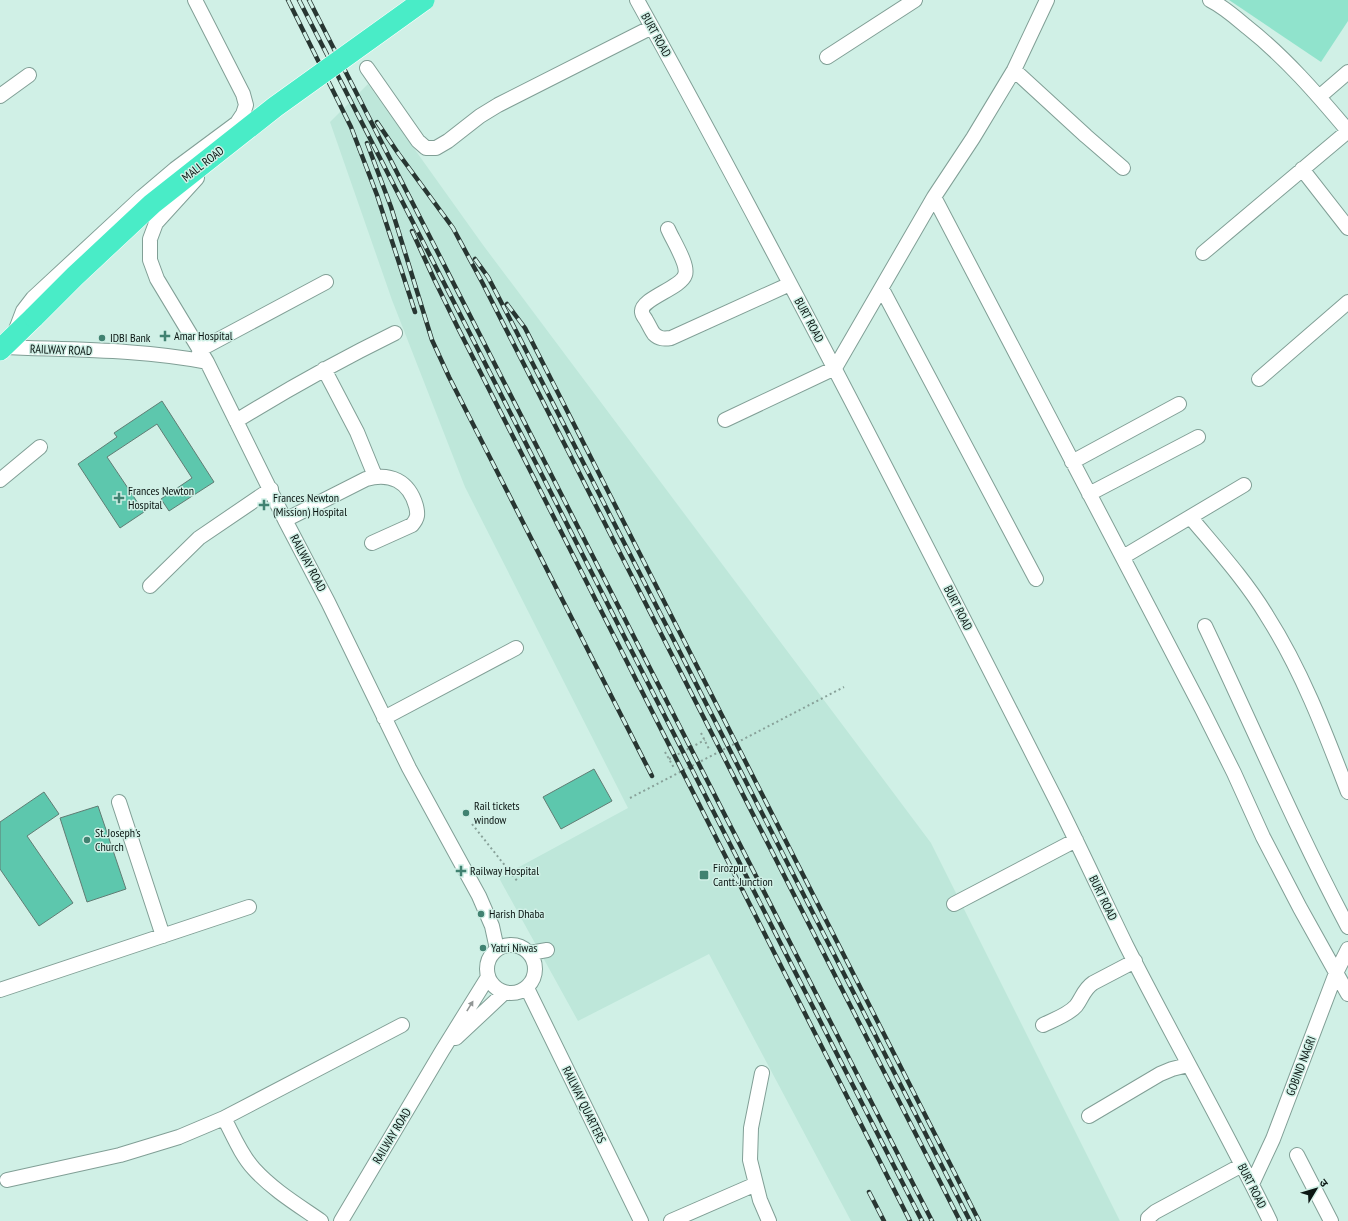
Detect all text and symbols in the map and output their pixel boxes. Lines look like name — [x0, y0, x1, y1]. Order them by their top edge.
street label: BURT ROAD — [638, 10, 675, 60]
street label: MALL ROAD — [179, 143, 227, 185]
street label: BURT ROAD — [791, 295, 827, 345]
place label: Amar Hospital — [174, 328, 233, 343]
place label: IDBI Bank — [110, 330, 151, 345]
marker: Amar Hospital — [159, 330, 171, 342]
marker: IDBI Bank — [97, 333, 107, 343]
street label: RAILWAY ROAD — [30, 341, 92, 358]
place label: Frances Newton Hospital — [128, 483, 194, 512]
place label: Frances Newton (Mission) Hospital — [273, 490, 347, 519]
marker: Frances Newton Hospital — [113, 492, 125, 504]
marker: Frances Newton (Mission) Hospital — [258, 499, 270, 511]
street label: RAILWAY ROAD — [287, 532, 330, 594]
street label: BURT ROAD — [941, 583, 976, 633]
place label: Rail tickets window — [474, 798, 520, 827]
marker: Rail tickets window — [461, 808, 471, 818]
place label: St. Joseph's Church — [95, 825, 141, 854]
marker: St. Joseph's Church — [82, 835, 92, 845]
place label: Firozpur Cantt. Junction — [713, 860, 773, 889]
place label: Railway Hospital — [470, 863, 539, 878]
marker: Railway Hospital — [455, 865, 467, 877]
marker: Firozpur Cantt. Junction — [698, 869, 710, 881]
street label: BURT ROAD — [1086, 873, 1121, 923]
place label: Harish Dhaba — [489, 906, 545, 921]
marker: Harish Dhaba — [476, 909, 486, 919]
place label: Yatri Niwas — [491, 940, 537, 955]
marker: Yatri Niwas — [478, 943, 488, 953]
one-way arrow — [466, 1000, 473, 1012]
street label: GOBIND NAGRI — [1282, 1034, 1319, 1098]
street label: RAILWAY QUARTERS — [559, 1064, 610, 1146]
street label: RAILWAY ROAD — [369, 1105, 414, 1166]
street label: BURT ROAD — [1235, 1161, 1270, 1211]
north arrow — [1296, 1169, 1336, 1209]
text: उ — [1316, 1176, 1332, 1190]

